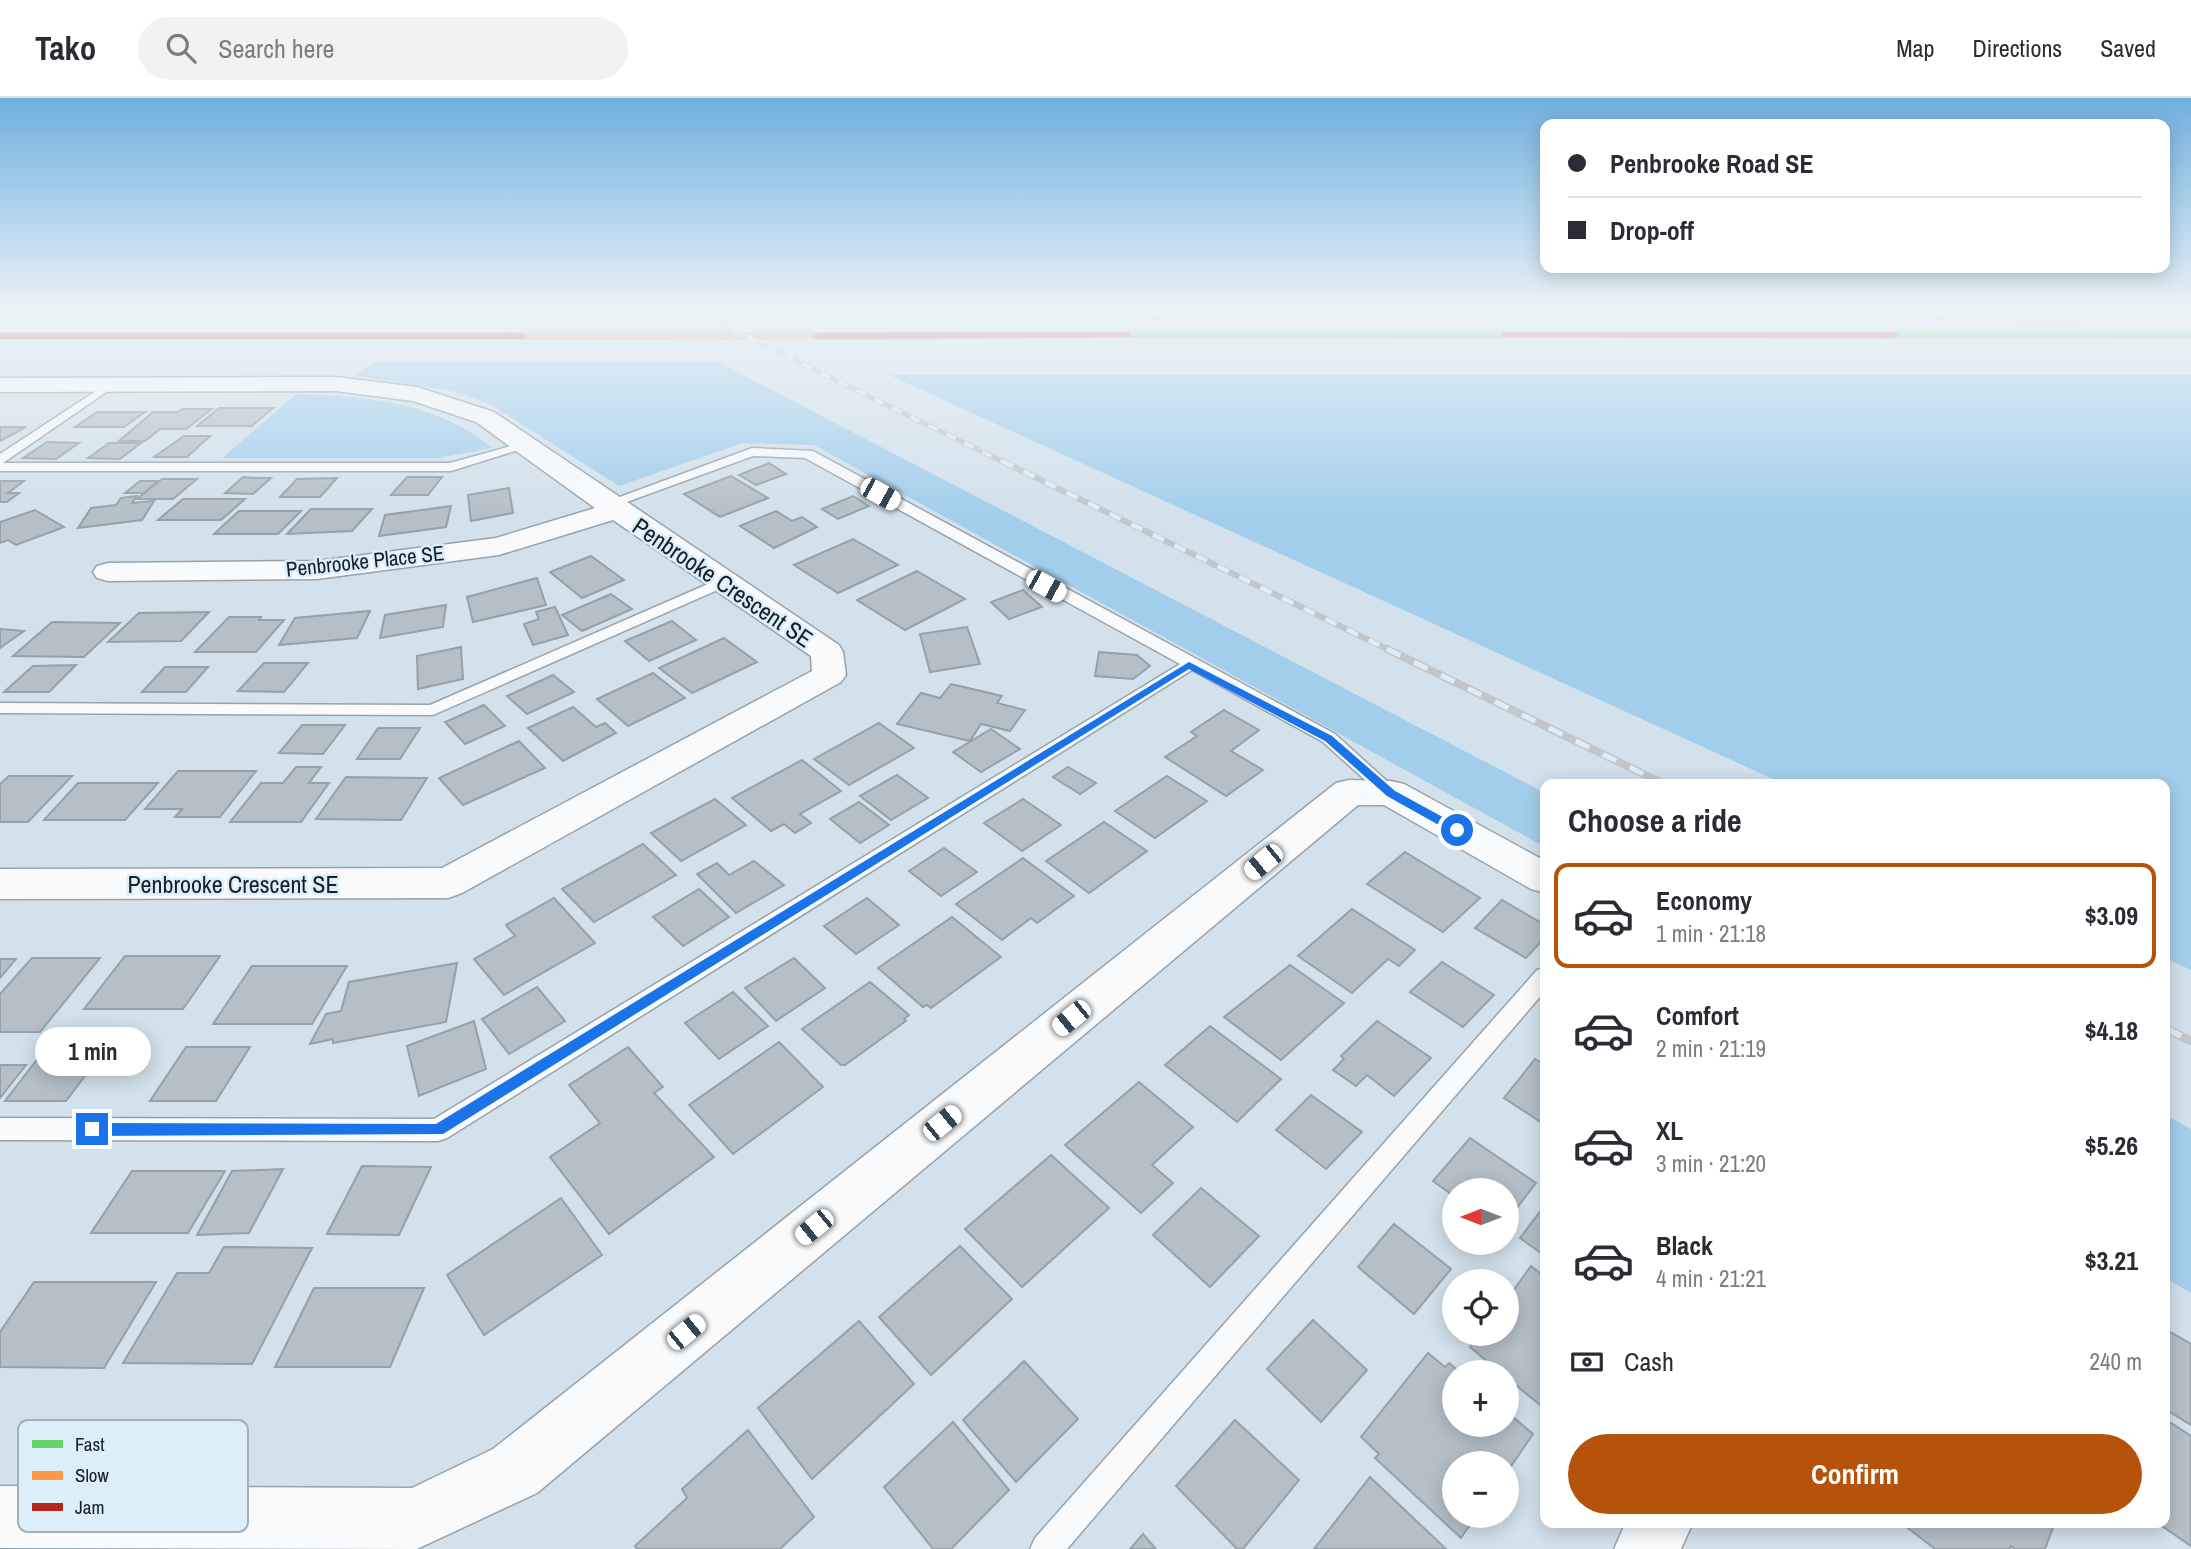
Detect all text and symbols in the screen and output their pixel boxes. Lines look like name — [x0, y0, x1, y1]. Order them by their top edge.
search box — [138, 17, 628, 80]
text: Tako — [35, 26, 96, 70]
icon: search — [162, 29, 200, 67]
text: Search here — [218, 31, 334, 66]
text: Map — [1896, 32, 1934, 64]
text: Directions — [1972, 32, 2062, 64]
text: Saved — [2100, 32, 2156, 64]
text: Penbrooke Road SE — [1610, 146, 1814, 181]
text: Drop-off — [1610, 213, 1694, 248]
car — [857, 475, 904, 513]
street label: Penbrooke Crescent SE — [627, 510, 819, 654]
street label: Penbrooke Place SE — [284, 538, 446, 584]
car — [1023, 567, 1070, 605]
text: Choose a ride — [1568, 799, 1742, 842]
route start — [1441, 814, 1473, 846]
car — [1241, 841, 1286, 883]
street label: Penbrooke Crescent SE — [127, 868, 339, 900]
text: Economy — [1656, 883, 1752, 918]
icon: car — [1572, 884, 1635, 947]
text: $3.09 — [2085, 898, 2138, 933]
text: 1 min · 21:18 — [1656, 918, 1766, 949]
car — [1049, 997, 1094, 1039]
text: Comfort — [1656, 998, 1739, 1033]
icon: car — [1572, 999, 1635, 1062]
text: $4.18 — [2085, 1013, 2138, 1048]
callout: 1 min — [34, 1028, 150, 1076]
text: 2 min · 21:19 — [1656, 1033, 1766, 1064]
text: 1 min — [68, 1036, 118, 1067]
car — [920, 1102, 965, 1144]
route end — [76, 1113, 108, 1145]
text: XL — [1656, 1113, 1683, 1148]
icon: car — [1572, 1114, 1635, 1177]
text: $5.26 — [2085, 1128, 2138, 1163]
text: 3 min · 21:20 — [1656, 1148, 1766, 1179]
north arrow — [1442, 1178, 1519, 1255]
map controls — [1442, 1178, 1519, 1528]
car — [792, 1206, 837, 1248]
text: Black — [1656, 1228, 1713, 1263]
icon: car — [1572, 1229, 1635, 1292]
text: $3.21 — [2085, 1243, 2138, 1278]
text: 4 min · 21:21 — [1656, 1263, 1766, 1294]
button: locate — [1442, 1269, 1519, 1346]
car — [664, 1311, 709, 1353]
icon: cash — [1568, 1343, 1606, 1381]
text: Cash — [1624, 1344, 1674, 1379]
text: 240 m — [2090, 1346, 2142, 1377]
button: + — [1442, 1360, 1519, 1437]
legend — [18, 1420, 248, 1532]
text: Fast — [75, 1431, 105, 1457]
button: Confirm — [1568, 1434, 2142, 1514]
button: − — [1442, 1451, 1519, 1528]
text: Slow — [75, 1462, 110, 1488]
text: Jam — [75, 1494, 104, 1520]

